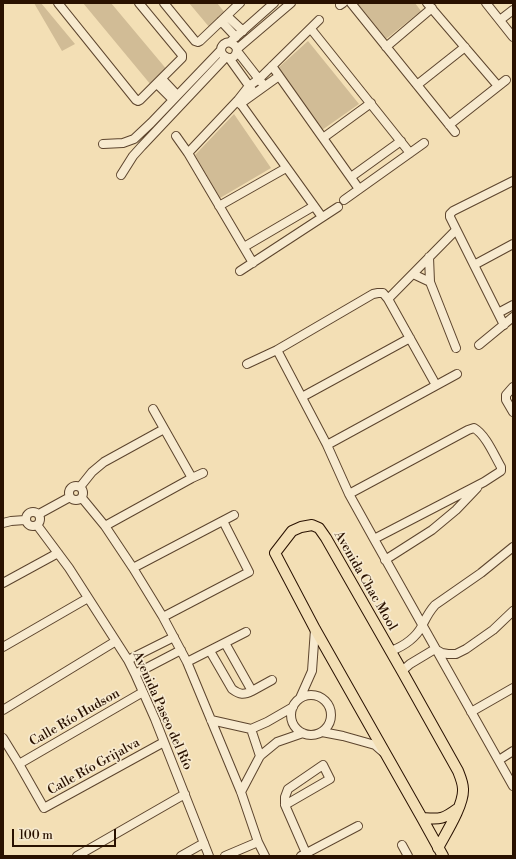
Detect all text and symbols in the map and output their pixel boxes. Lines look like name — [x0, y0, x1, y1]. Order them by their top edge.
street label: Avenida Chac Mool — [330, 528, 400, 634]
street label: Avenida Paseo del Río — [129, 649, 195, 773]
street label: Calle Río Hudson — [27, 686, 123, 750]
street label: Calle Río Grijalva — [45, 735, 143, 799]
scale bar — [14, 821, 118, 847]
text: 100 m — [19, 828, 53, 843]

